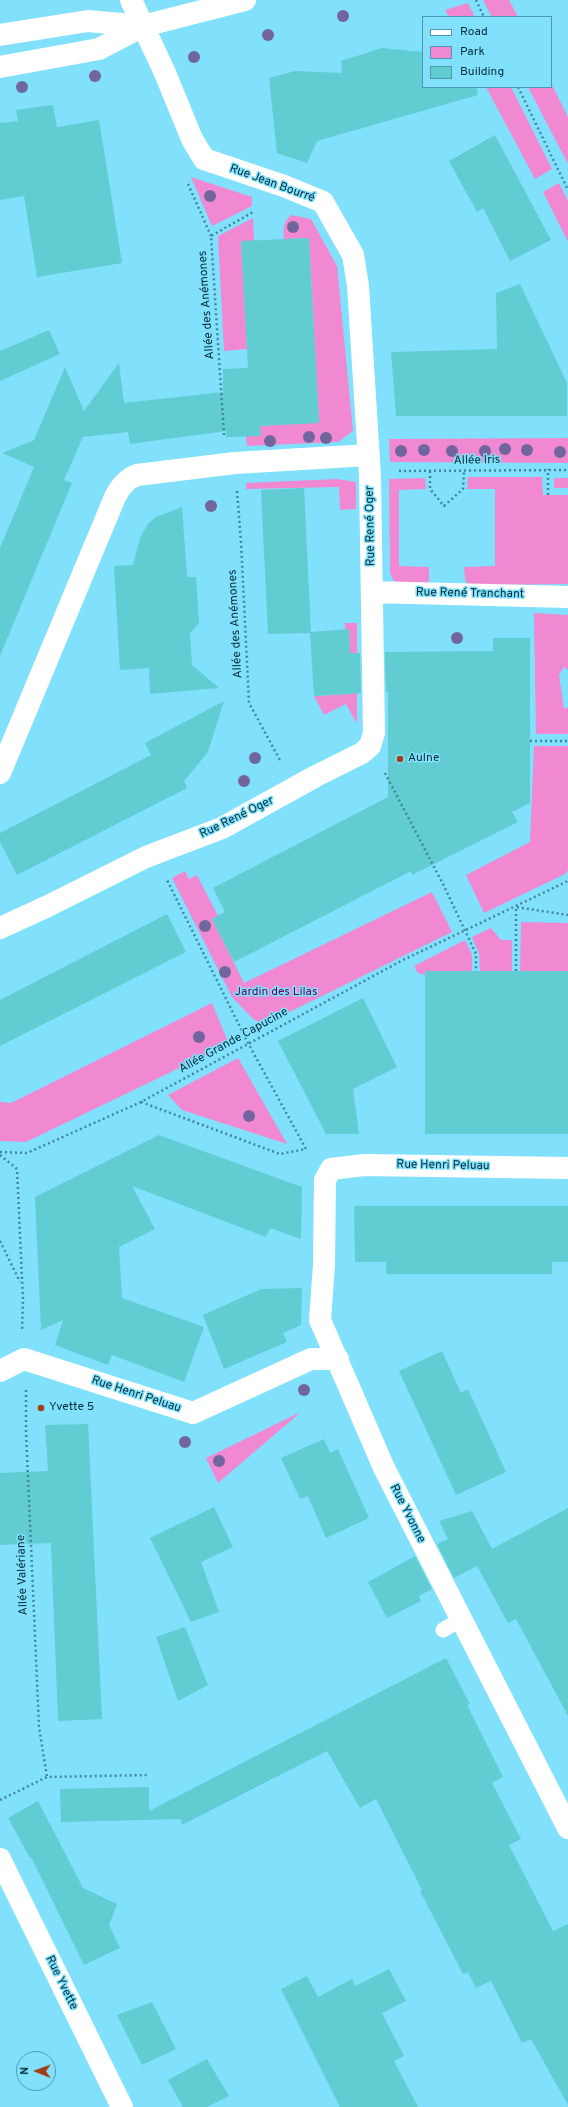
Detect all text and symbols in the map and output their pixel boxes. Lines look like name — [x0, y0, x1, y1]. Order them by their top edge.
legend — [422, 16, 552, 88]
text: Road — [460, 24, 488, 40]
text: Park — [460, 44, 485, 60]
text: Building — [460, 64, 504, 80]
street label: Rue Jean Bourré — [227, 162, 317, 206]
street label: Allée des Anémones — [196, 250, 218, 360]
street label: Allée Iris — [453, 453, 501, 469]
street label: Rue René Oger — [363, 485, 379, 567]
street label: Allée des Anémones — [226, 569, 246, 679]
street label: Rue René Tranchant — [416, 586, 524, 602]
place label: Aulne — [408, 752, 439, 766]
marker: Aulne — [395, 754, 405, 764]
street label: Rue René Oger — [198, 794, 276, 842]
park label: Jardin des Lilas — [234, 986, 318, 1000]
street label: Allée Grande Capucine — [177, 1005, 291, 1077]
street label: Rue Henri Peluau — [396, 1158, 490, 1174]
street label: Rue Henri Peluau — [89, 1374, 183, 1416]
place label: Yvette 5 — [49, 1401, 94, 1415]
marker: Yvette 5 — [36, 1403, 46, 1413]
street label: Rue Yvonne — [386, 1482, 428, 1546]
street label: Allée Valériane — [14, 1534, 32, 1616]
street label: Rue Yvette — [42, 1953, 80, 2013]
north arrow — [16, 2051, 56, 2091]
text: N — [18, 2067, 32, 2075]

